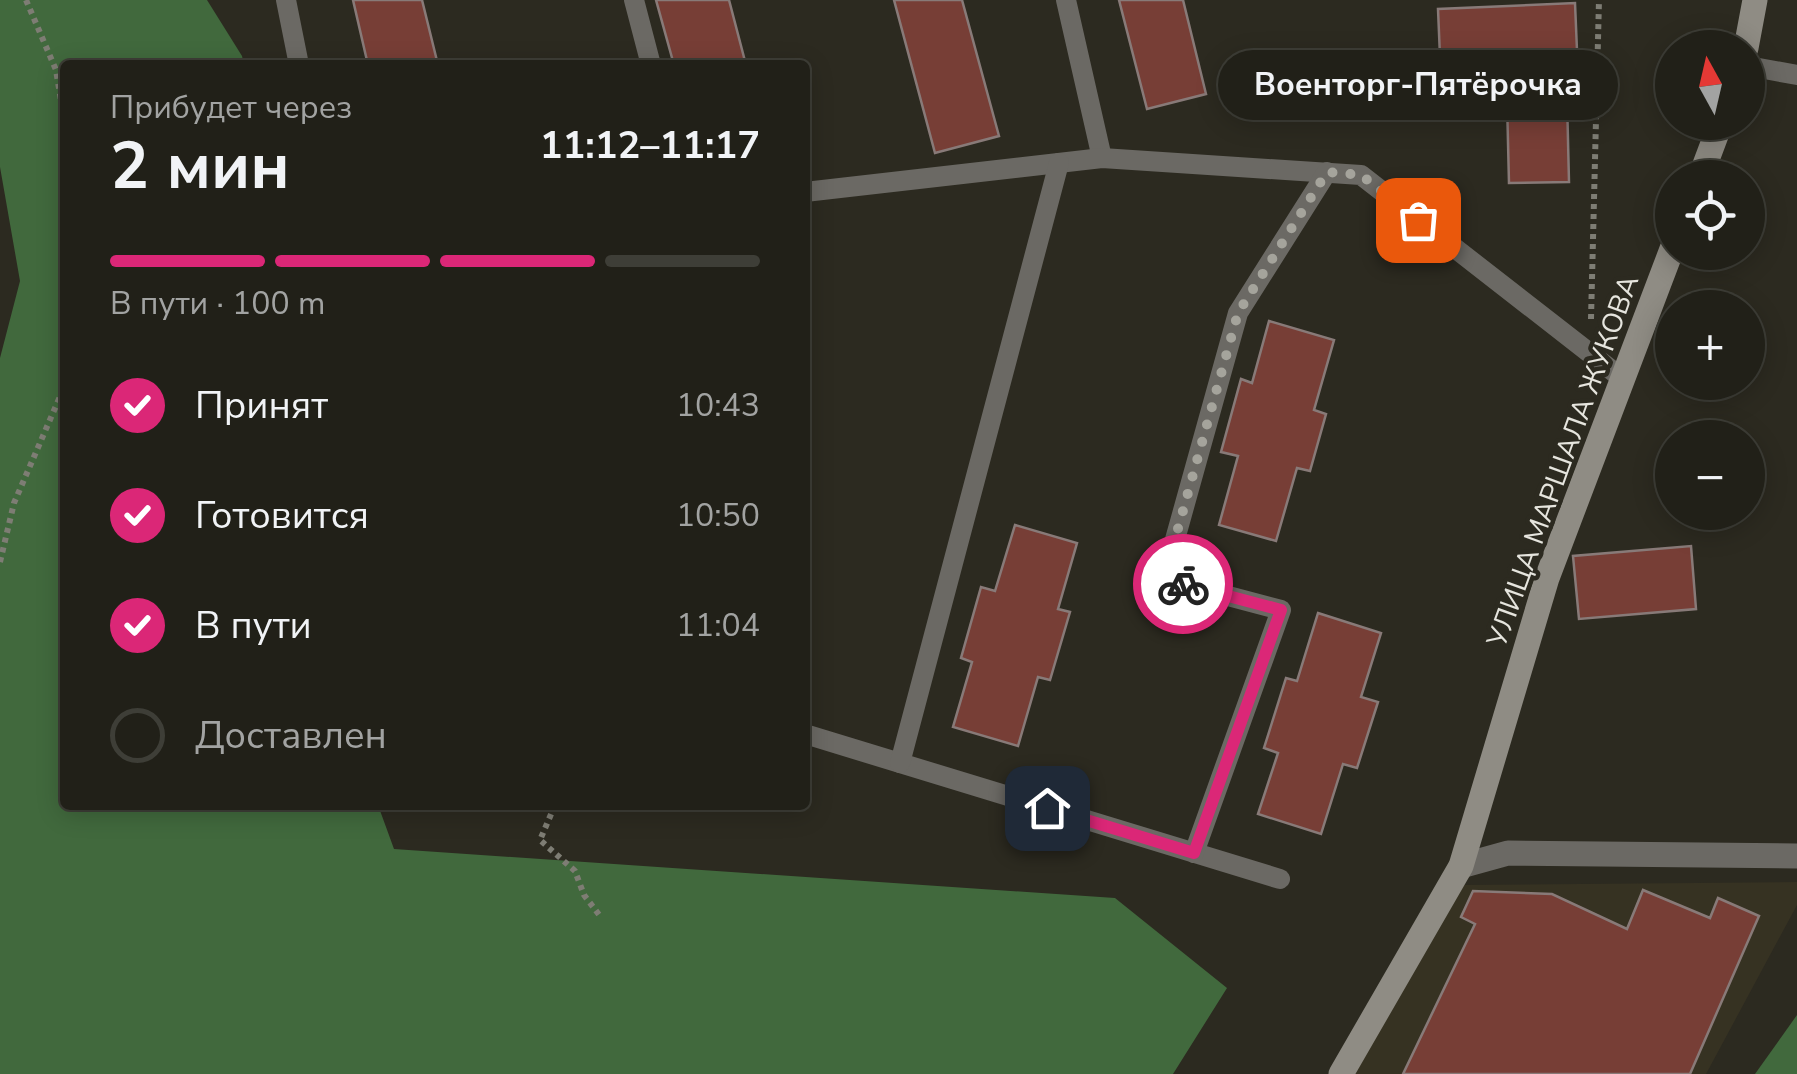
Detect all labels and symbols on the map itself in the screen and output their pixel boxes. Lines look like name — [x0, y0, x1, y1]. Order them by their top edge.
north arrow — [1655, 30, 1765, 140]
callout: Военторг-Пятёрочка — [1218, 50, 1618, 120]
pin — [1376, 178, 1461, 263]
street label: УЛИЦА МАРШАЛА ЖУКОВА — [1478, 270, 1648, 653]
courier — [1133, 534, 1233, 634]
pin — [1005, 766, 1090, 851]

